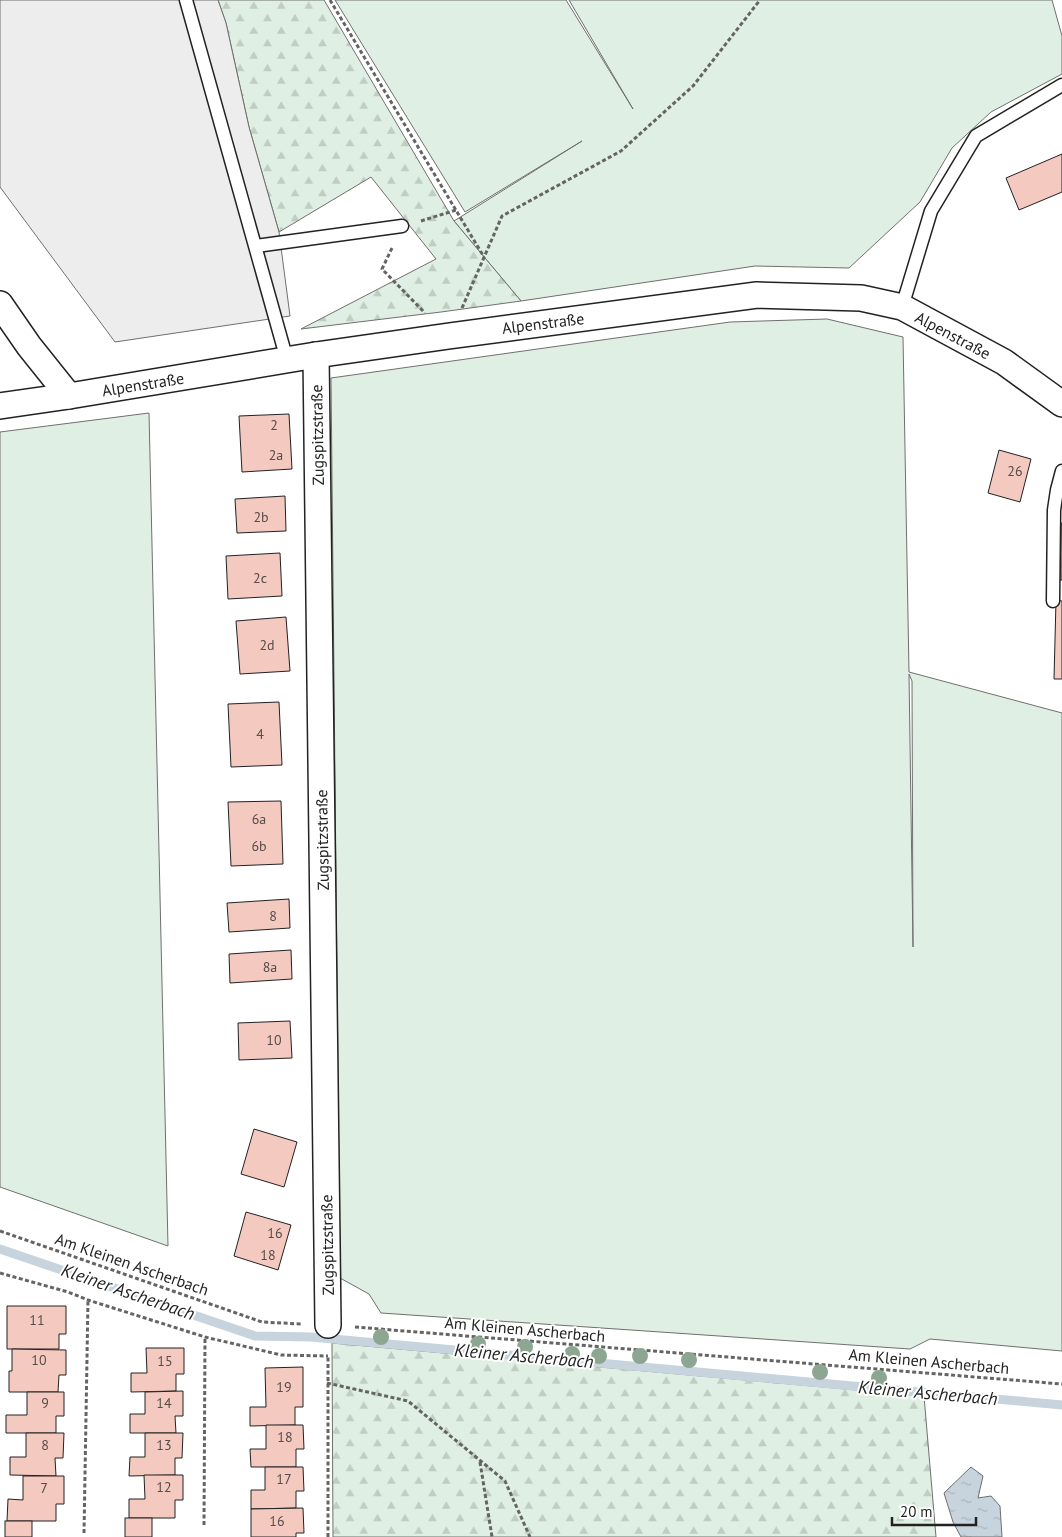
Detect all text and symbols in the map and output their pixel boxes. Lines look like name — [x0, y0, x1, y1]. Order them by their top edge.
street label: Alpenstraße — [912, 307, 994, 363]
street label: Alpenstraße — [501, 308, 585, 338]
street label: Alpenstraße — [101, 368, 185, 400]
street label: Zugspitzstraße — [306, 384, 328, 486]
house number: 2 — [270, 416, 278, 434]
house number: 2a — [269, 446, 283, 464]
house number: 26 — [1007, 462, 1023, 480]
house number: 2b — [253, 508, 269, 526]
house number: 2c — [253, 569, 267, 587]
house number: 2d — [259, 636, 275, 654]
house number: 4 — [256, 725, 264, 743]
street label: Zugspitzstraße — [311, 789, 333, 891]
house number: 6a — [252, 810, 266, 828]
house number: 6b — [251, 837, 267, 855]
house number: 8 — [269, 907, 277, 925]
house number: 8a — [263, 958, 277, 976]
house number: 10 — [266, 1031, 282, 1049]
street label: Zugspitzstraße — [316, 1194, 338, 1296]
house number: 16 — [267, 1224, 283, 1242]
street label: Am Kleinen Ascherbach — [53, 1228, 211, 1300]
house number: 18 — [260, 1246, 276, 1264]
water label: Kleiner Ascherbach — [58, 1258, 198, 1325]
house number: 11 — [29, 1311, 45, 1329]
street label: Am Kleinen Ascherbach — [444, 1312, 606, 1346]
water label: Kleiner Ascherbach — [453, 1338, 595, 1373]
street label: Am Kleinen Ascherbach — [848, 1344, 1010, 1378]
house number: 10 — [31, 1351, 47, 1369]
house number: 15 — [157, 1352, 173, 1370]
water label: Kleiner Ascherbach — [857, 1375, 999, 1410]
house number: 19 — [276, 1378, 292, 1396]
house number: 9 — [41, 1394, 49, 1412]
house number: 14 — [156, 1394, 172, 1412]
house number: 18 — [277, 1428, 293, 1446]
house number: 8 — [41, 1436, 49, 1454]
house number: 13 — [156, 1436, 172, 1454]
house number: 17 — [276, 1470, 292, 1488]
house number: 12 — [156, 1478, 172, 1496]
house number: 7 — [40, 1479, 48, 1497]
scale bar — [892, 1494, 976, 1526]
text: 20 m — [900, 1502, 933, 1521]
house number: 16 — [269, 1512, 285, 1530]

